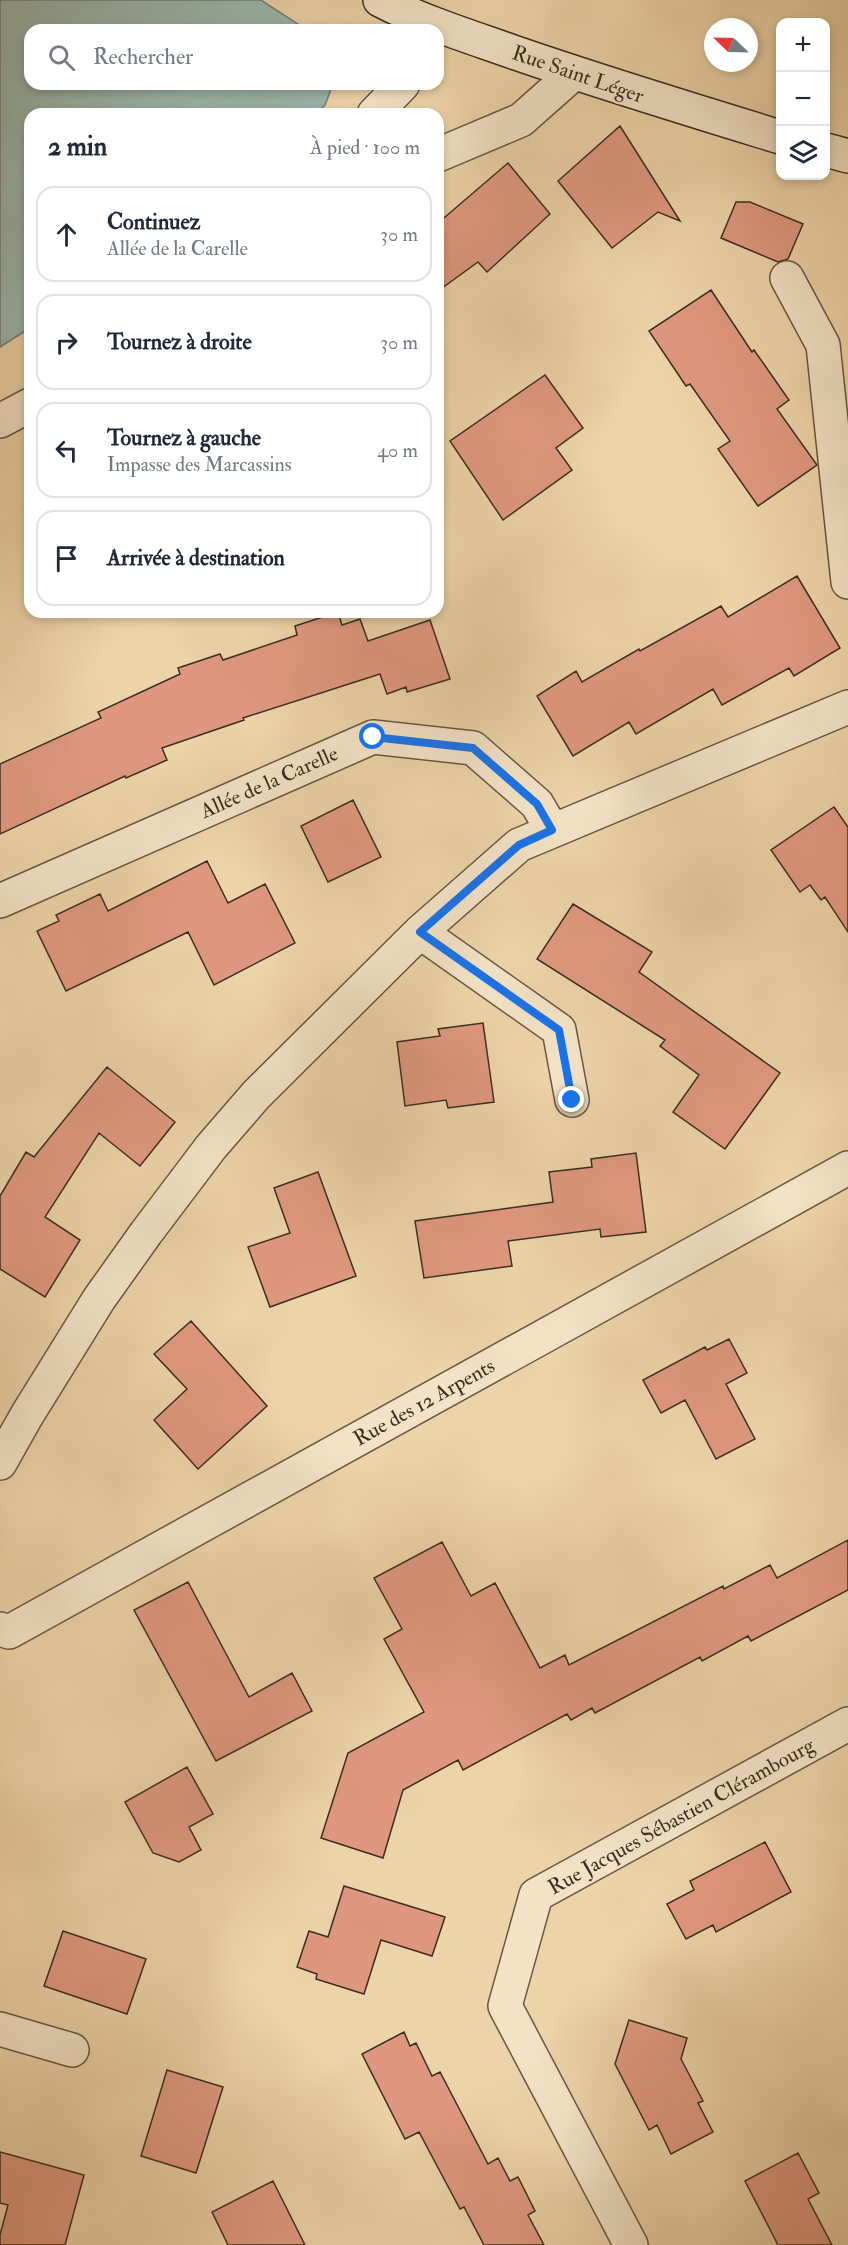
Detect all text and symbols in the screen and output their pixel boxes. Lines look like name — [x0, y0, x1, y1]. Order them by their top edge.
north arrow — [704, 18, 758, 72]
map controls — [776, 18, 830, 180]
button: + — [776, 18, 830, 72]
search box — [24, 24, 444, 90]
street label: Rue Saint Léger — [508, 39, 647, 110]
icon: search — [45, 41, 78, 74]
text: Rechercher — [93, 43, 193, 71]
button: − — [776, 72, 830, 126]
button: layers — [776, 126, 830, 180]
text: 2 min — [48, 131, 107, 163]
text: À pied · 100 m — [310, 135, 420, 160]
text: Continuez — [107, 208, 200, 236]
icon: ahead — [50, 218, 83, 251]
text: 30 m — [380, 222, 418, 247]
text: Allée de la Carelle — [107, 236, 248, 261]
icon: right — [50, 326, 83, 359]
text: Tournez à droite — [107, 328, 252, 356]
text: 30 m — [380, 330, 418, 355]
text: Tournez à gauche — [107, 424, 261, 452]
icon: left — [50, 434, 83, 467]
text: 40 m — [377, 438, 418, 463]
text: Impasse des Marcassins — [107, 452, 292, 477]
icon: arrive — [50, 542, 83, 575]
text: Arrivée à destination — [107, 544, 285, 572]
route start — [359, 723, 385, 749]
street label: Allée de la Carelle — [195, 740, 342, 825]
route end — [558, 1086, 584, 1112]
street label: Rue des 12 Arpents — [349, 1352, 500, 1452]
street label: Rue Jacques Sébastien Clérambourg — [543, 1731, 820, 1901]

